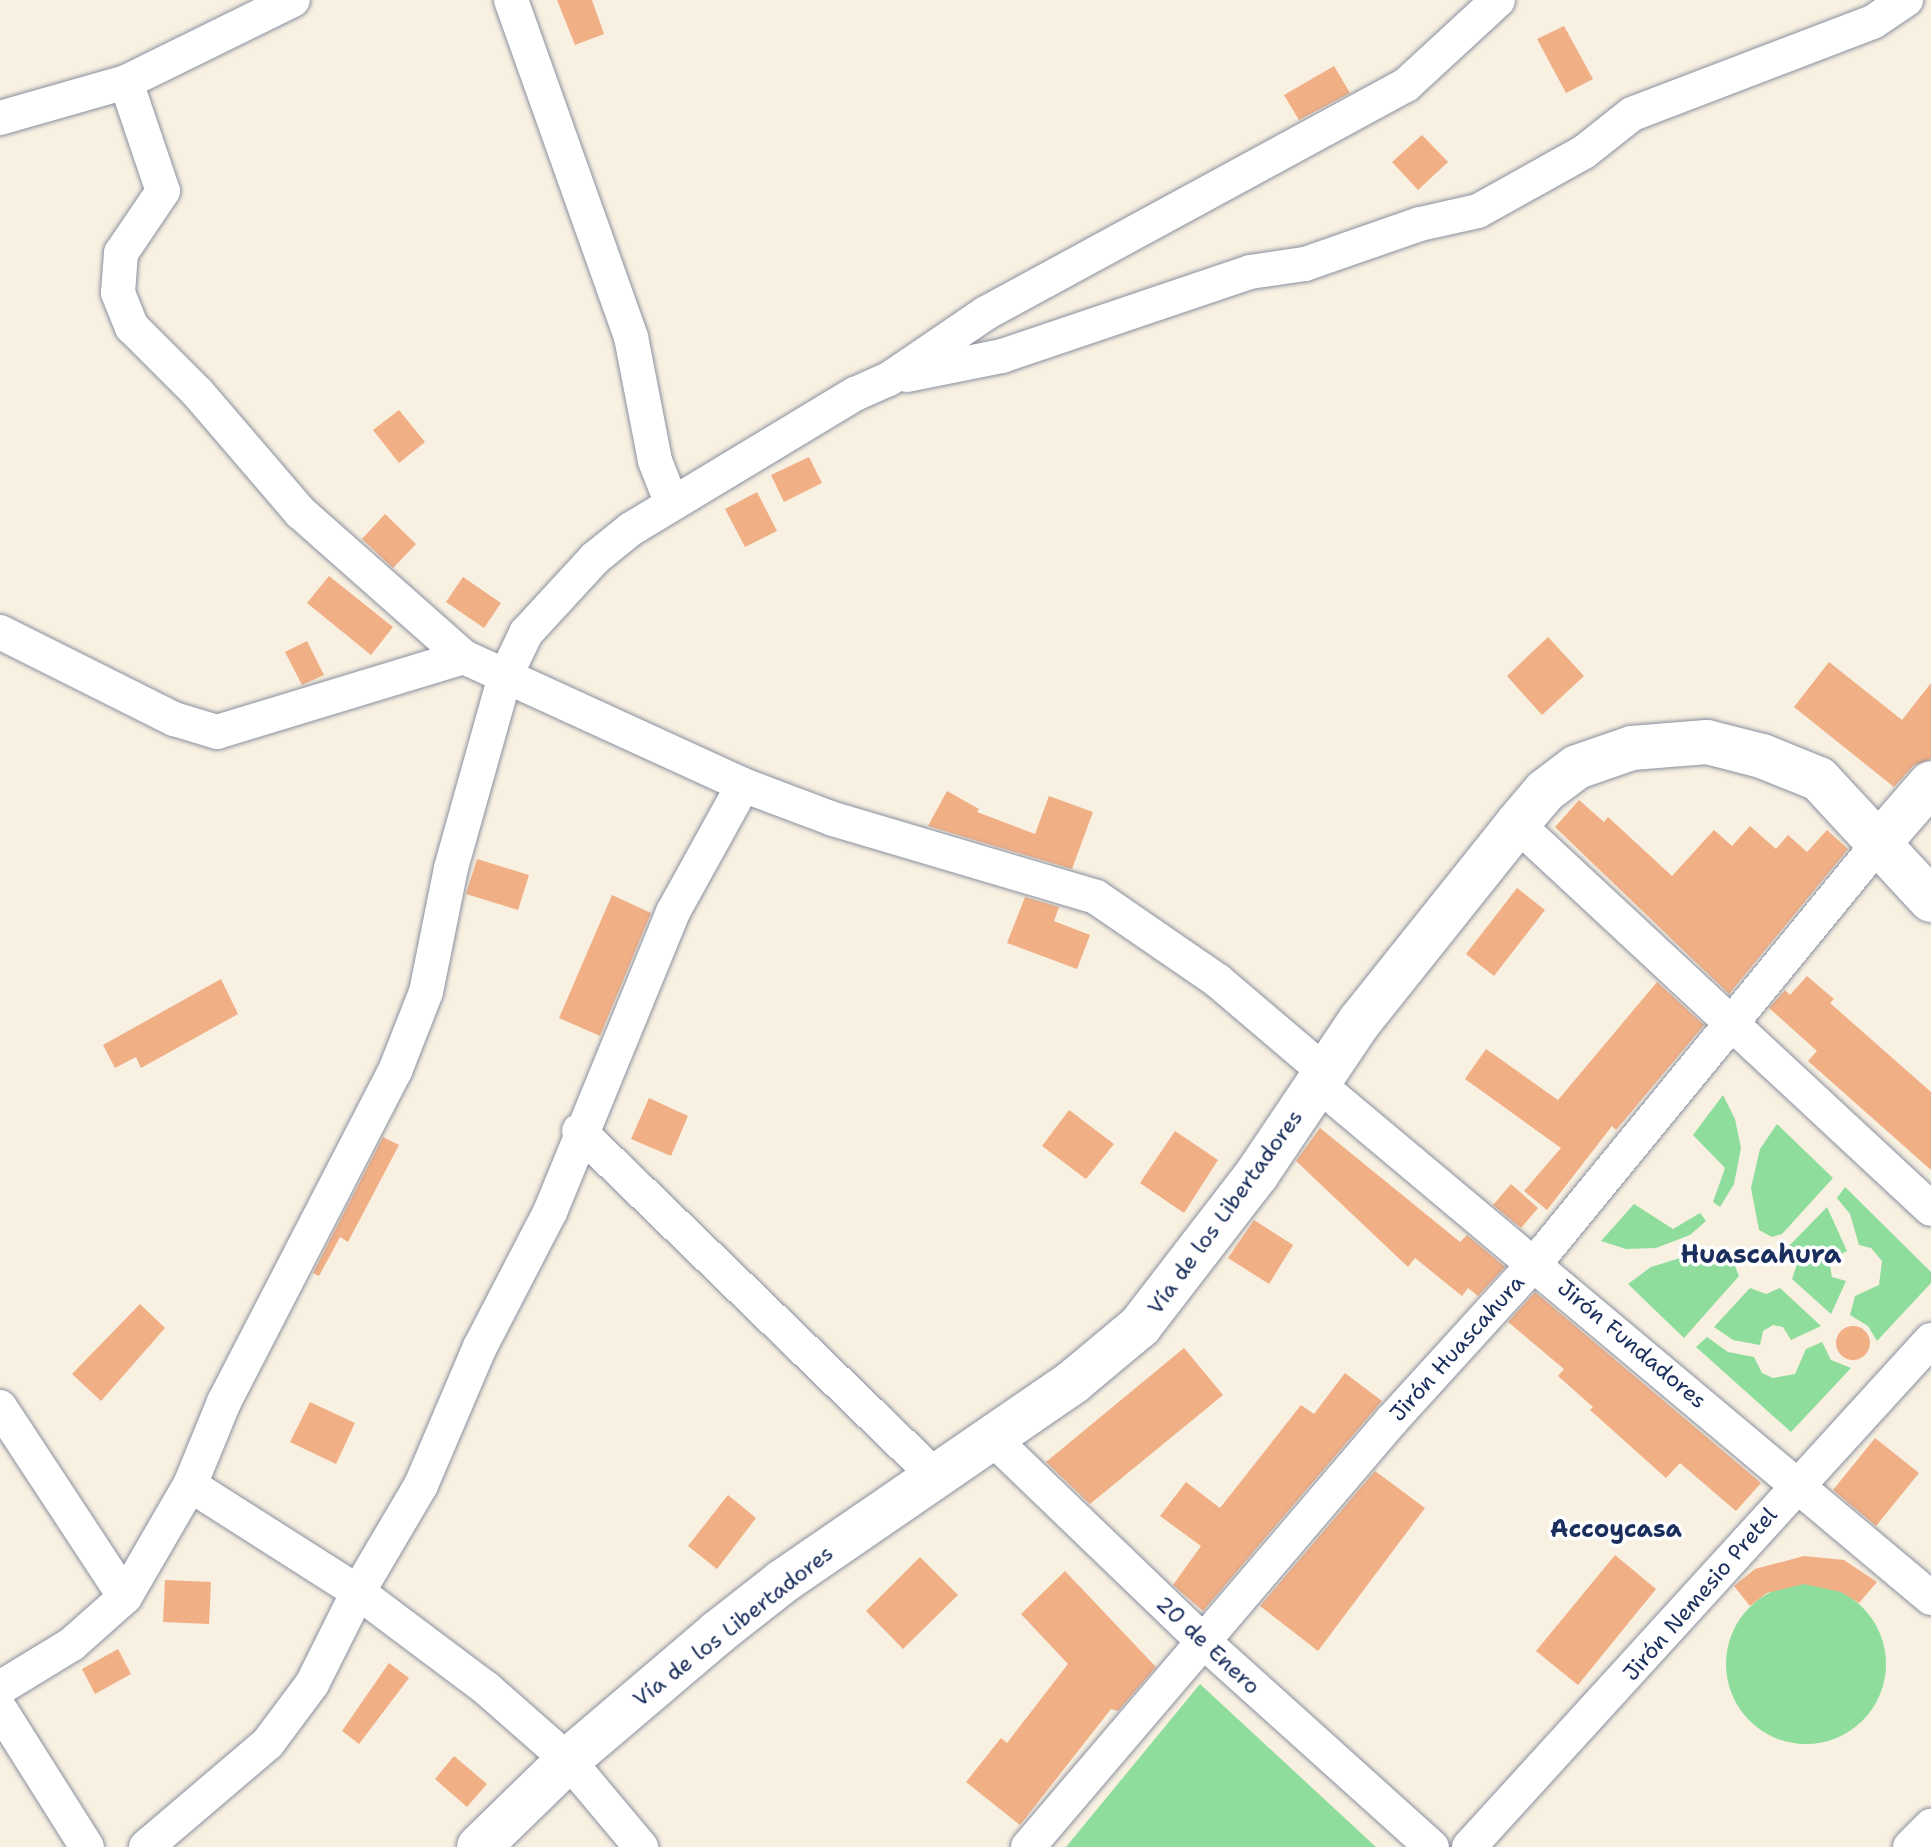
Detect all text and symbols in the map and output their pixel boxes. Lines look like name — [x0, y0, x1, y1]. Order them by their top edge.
street label: Vía de los Libertadores — [1142, 1104, 1308, 1320]
district label: Huascahura — [1680, 1238, 1842, 1270]
street label: Jirón Huascahura — [1384, 1269, 1530, 1427]
street label: Jirón Fundadores — [1552, 1274, 1712, 1414]
street label: Jirón Nemesio Pretel — [1618, 1502, 1782, 1686]
district label: Accoycasa — [1550, 1516, 1682, 1544]
street label: Vía de los Libertadores — [628, 1540, 838, 1712]
street label: 20 de Enero — [1151, 1590, 1265, 1700]

